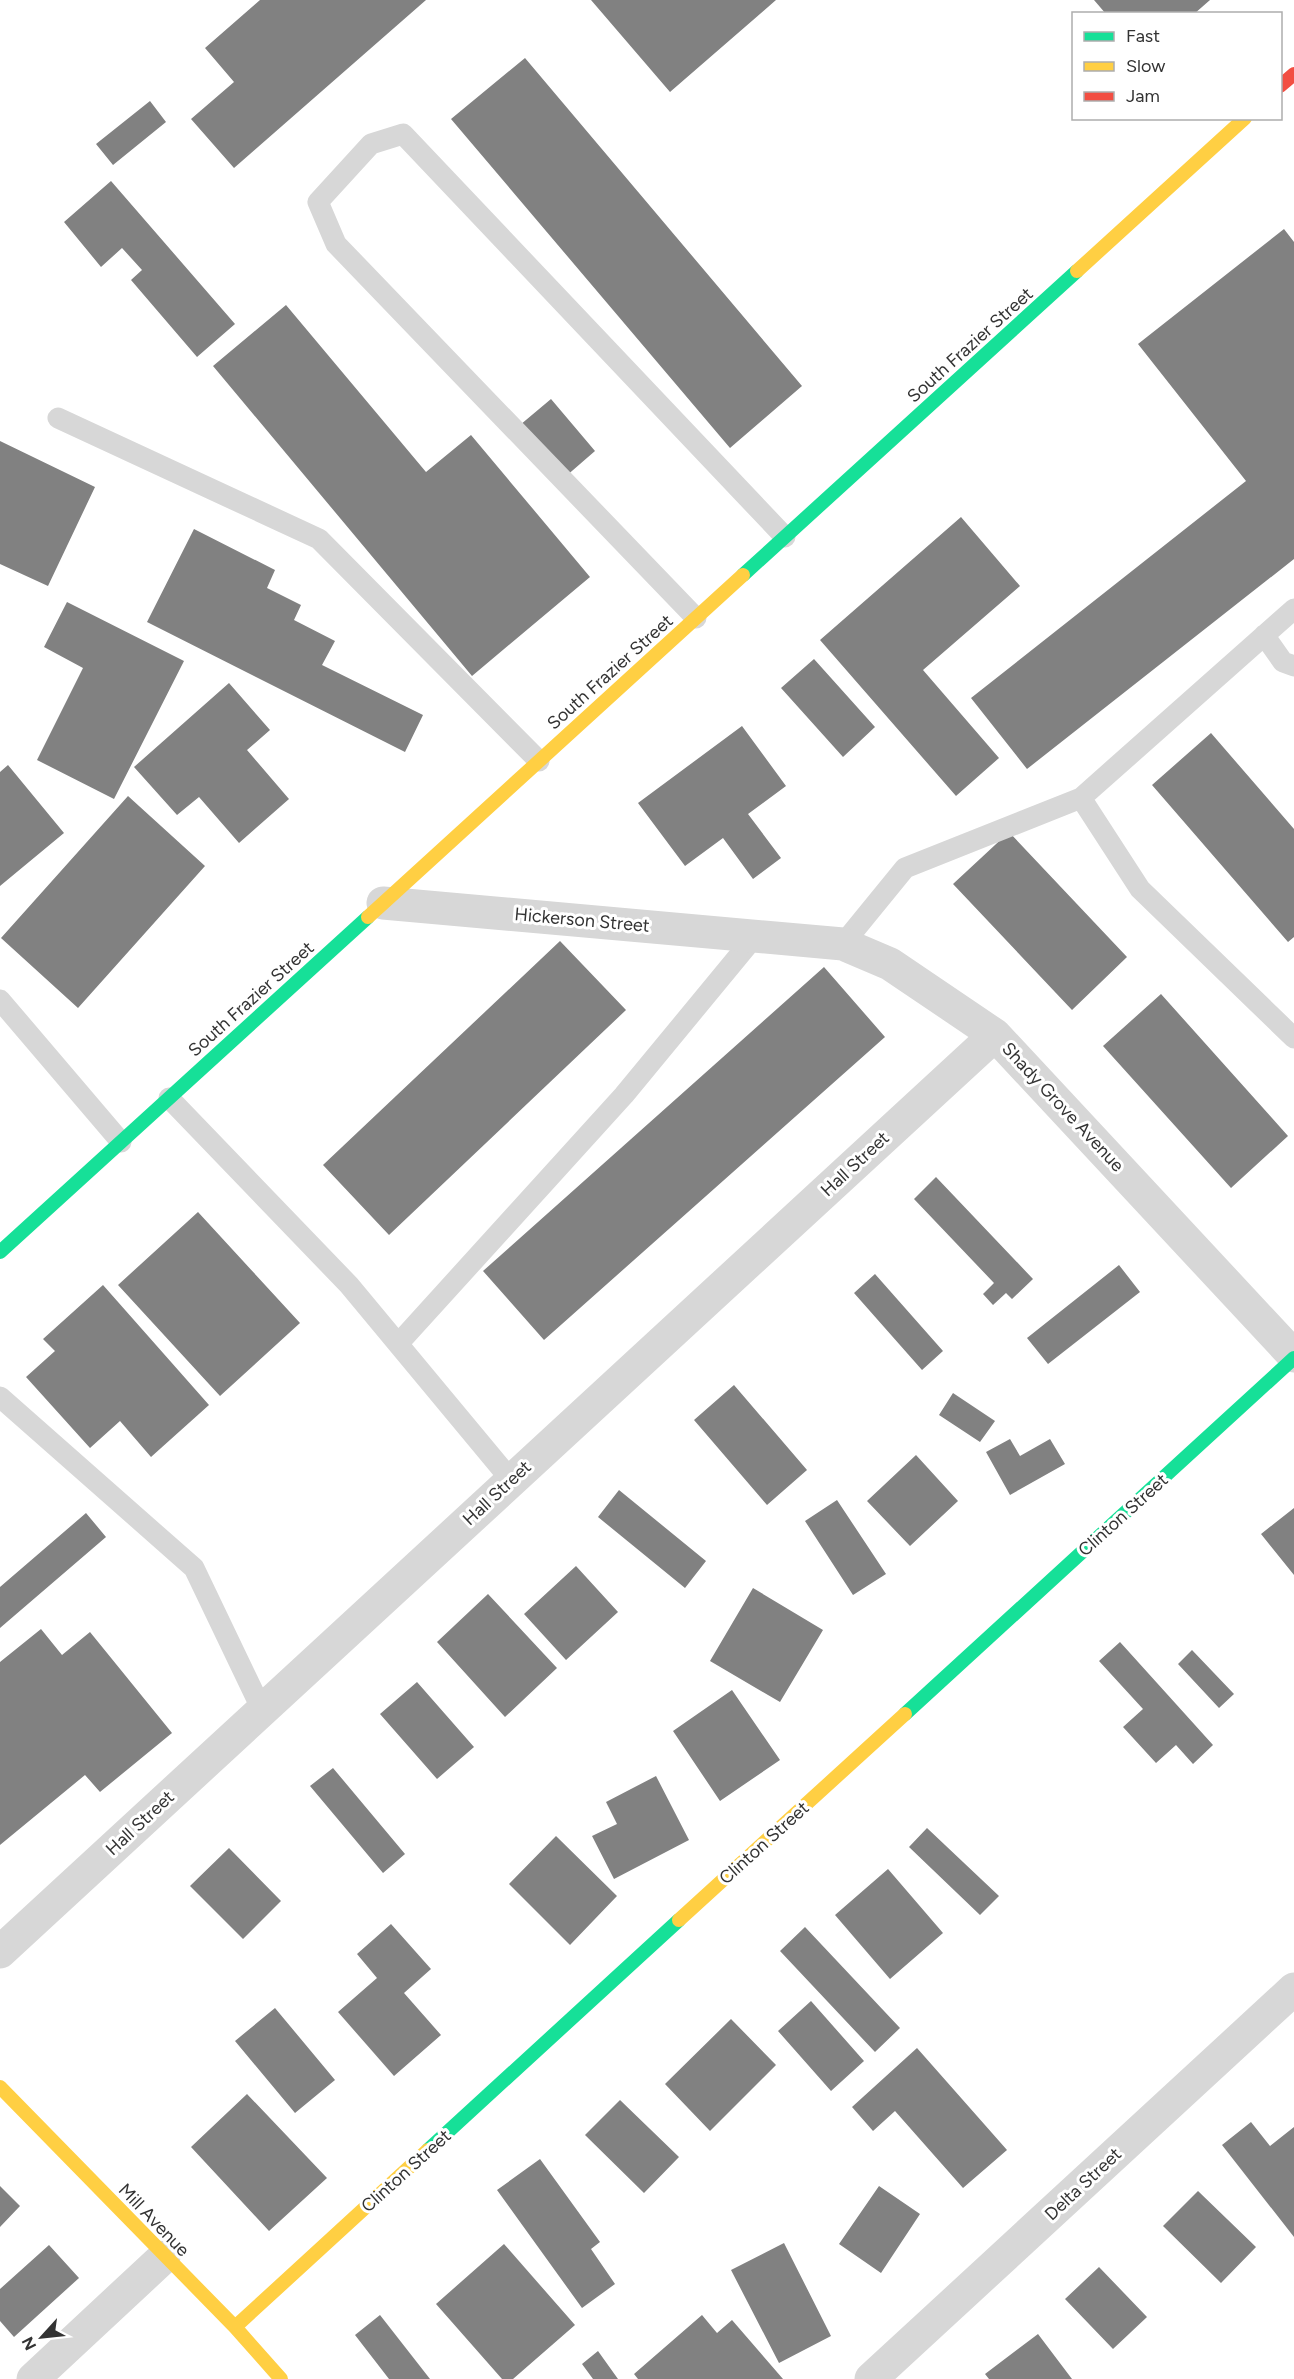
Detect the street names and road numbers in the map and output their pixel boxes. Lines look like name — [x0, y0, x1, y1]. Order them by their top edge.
street label: South Frazier Street — [903, 283, 1037, 407]
street label: South Frazier Street — [543, 610, 677, 734]
street label: Hickerson Street — [513, 903, 651, 937]
street label: South Frazier Street — [184, 937, 318, 1061]
street label: Shady Grove Avenue — [997, 1038, 1129, 1176]
street label: Hall Street — [816, 1127, 894, 1201]
street label: Hall Street — [458, 1456, 536, 1530]
street label: Clinton Street — [1074, 1469, 1173, 1561]
street label: Hall Street — [101, 1786, 179, 1860]
street label: Clinton Street — [715, 1797, 814, 1889]
street label: Clinton Street — [357, 2125, 456, 2217]
street label: Delta Street — [1040, 2143, 1126, 2225]
street label: Mill Avenue — [114, 2179, 194, 2261]

